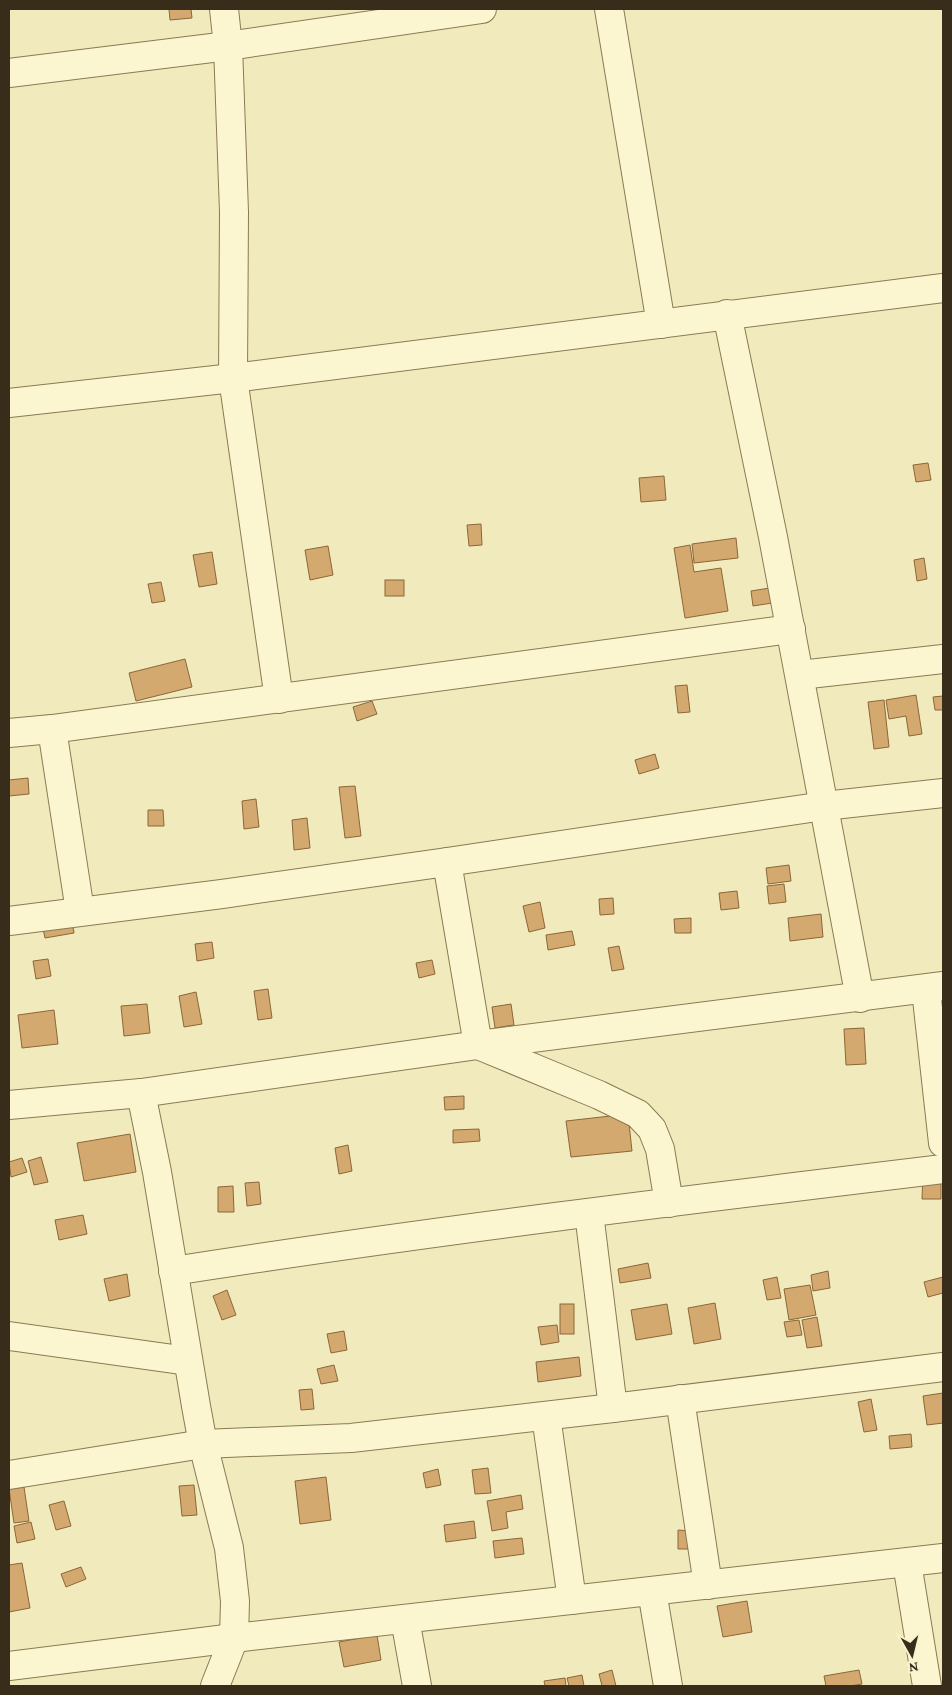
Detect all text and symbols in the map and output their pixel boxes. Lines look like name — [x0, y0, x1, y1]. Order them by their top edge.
north arrow — [887, 1630, 937, 1680]
text: N — [908, 1659, 920, 1677]

